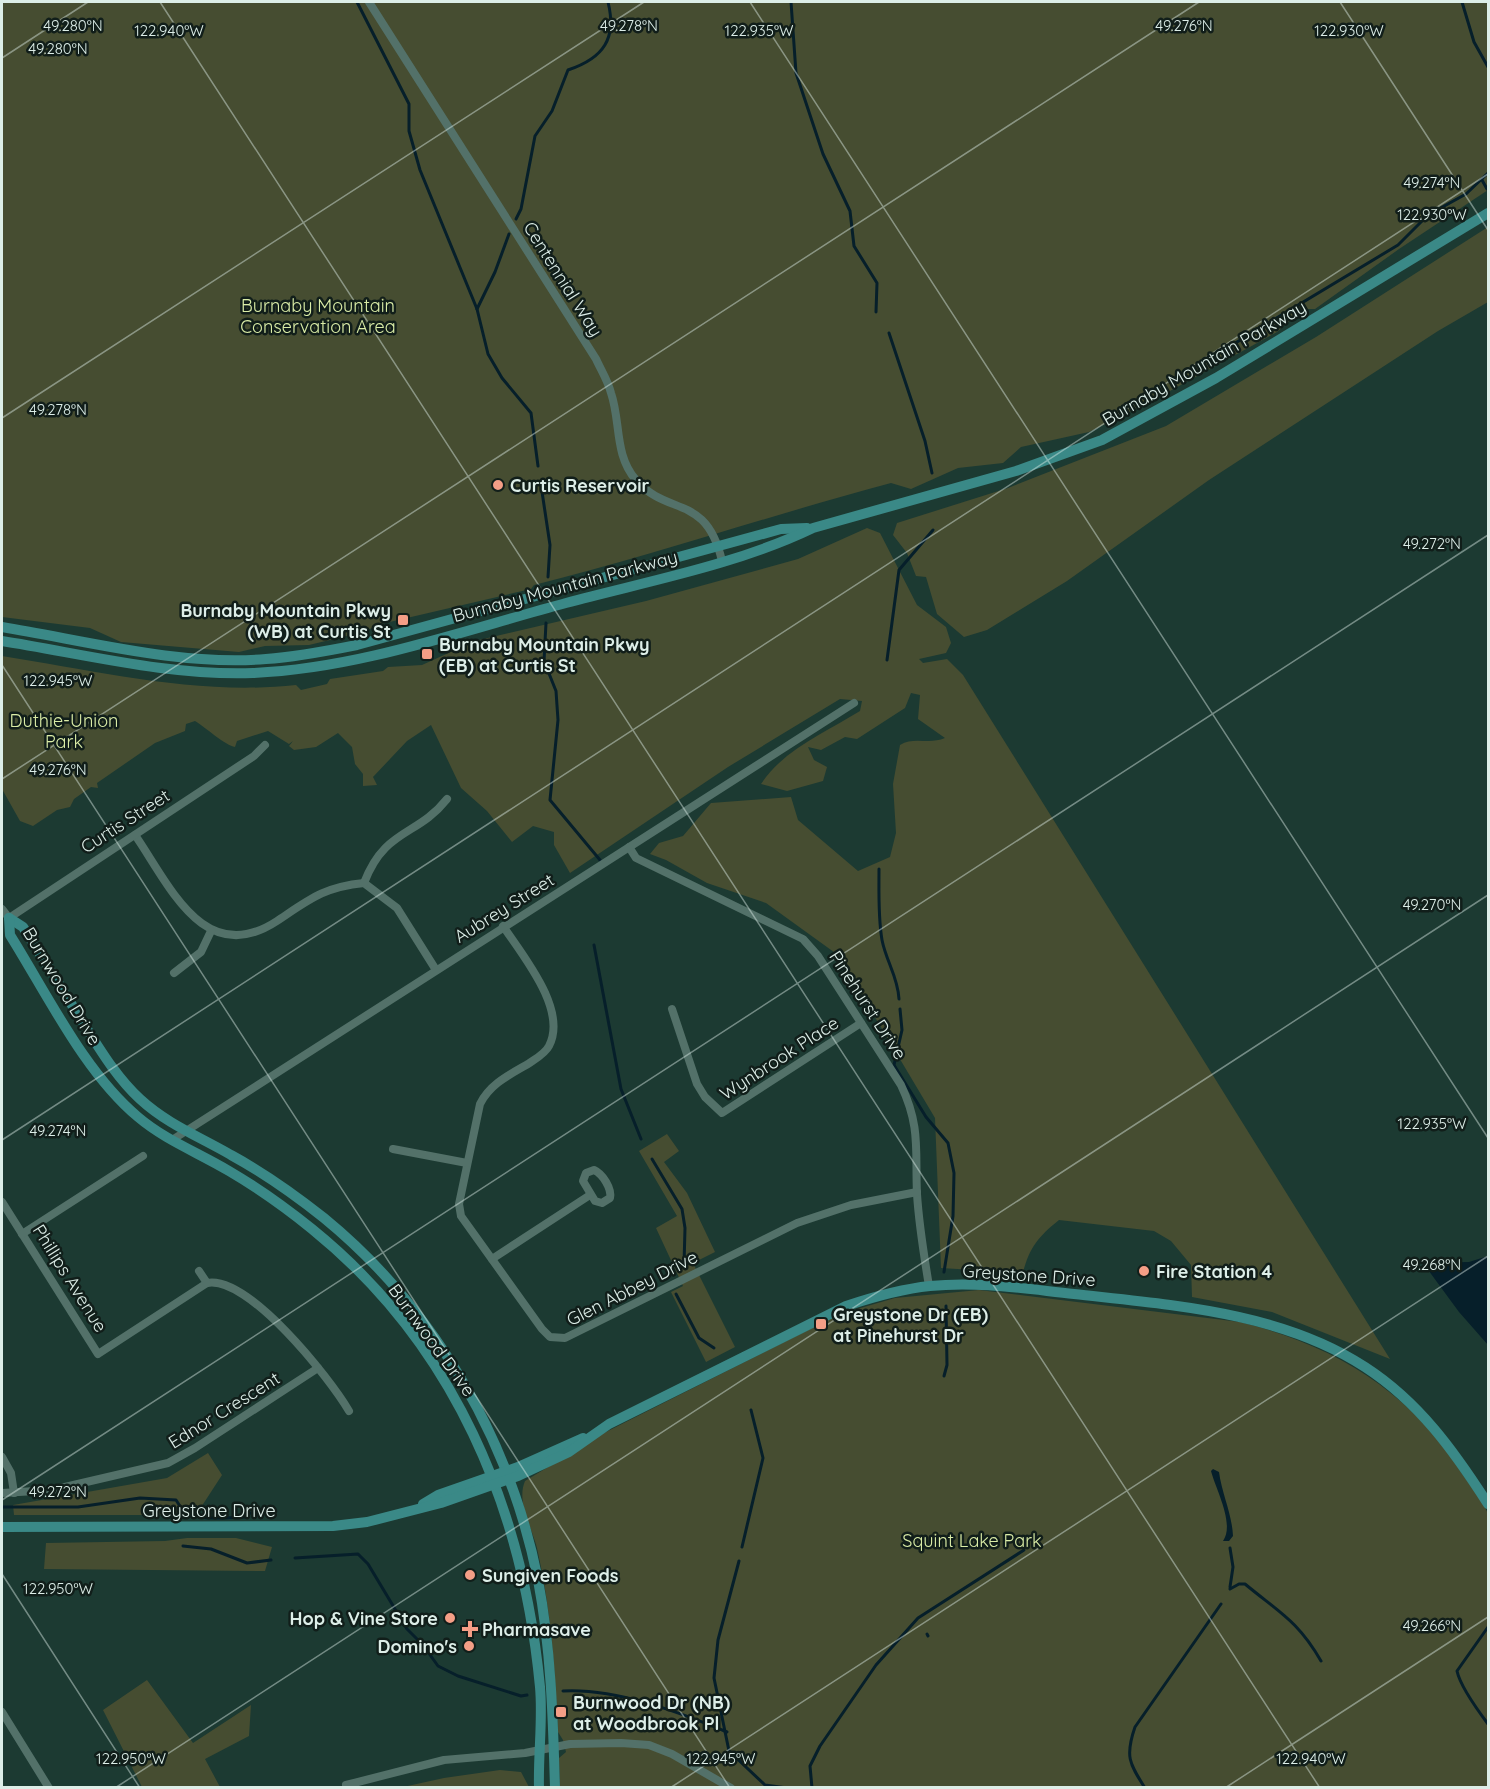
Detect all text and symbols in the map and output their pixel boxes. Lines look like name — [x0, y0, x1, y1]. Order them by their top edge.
text: 49.280°N — [43, 16, 103, 35]
text: 49.278°N — [600, 16, 658, 35]
text: 49.276°N — [1155, 16, 1213, 35]
text: 122.940°W — [134, 21, 204, 40]
text: 122.935°W — [725, 21, 794, 40]
text: 122.930°W — [1314, 21, 1384, 40]
text: 49.280°N — [28, 39, 88, 58]
text: 49.274°N — [1403, 173, 1461, 192]
text: 122.930°W — [1397, 205, 1467, 224]
street label: Centennial Way — [518, 217, 608, 341]
park label: Burnaby Mountain Conservation Area — [240, 294, 396, 338]
street label: Burnaby Mountain Parkway — [1098, 295, 1310, 431]
text: 49.278°N — [29, 400, 87, 419]
place label: Curtis Reservoir — [510, 474, 649, 497]
marker: Curtis Reservoir — [491, 478, 505, 492]
text: 49.272°N — [1403, 534, 1461, 553]
street label: Burnaby Mountain Parkway — [450, 545, 680, 627]
place label: Burnaby Mountain Pkwy (WB) at Curtis St — [180, 599, 391, 643]
marker: Burnaby Mountain Pkwy (WB) at Curtis St — [396, 613, 410, 627]
place label: Burnaby Mountain Pkwy (EB) at Curtis St — [439, 633, 650, 677]
marker: Burnaby Mountain Pkwy (EB) at Curtis St — [420, 647, 434, 661]
text: 122.945°W — [24, 671, 93, 690]
park label: Duthie-Union Park — [10, 709, 118, 753]
text: 49.276°N — [29, 760, 87, 779]
street label: Curtis Street — [76, 784, 174, 858]
street label: Aubrey Street — [450, 868, 558, 948]
text: 49.270°N — [1403, 895, 1461, 914]
street label: Burnwood Drive — [18, 923, 106, 1049]
street label: Pinehurst Drive — [824, 946, 912, 1064]
street label: Wynbrook Place — [715, 1011, 843, 1105]
text: 122.935°W — [1398, 1114, 1467, 1133]
text: 49.274°N — [29, 1121, 87, 1140]
street label: Phillips Avenue — [28, 1220, 112, 1336]
street label: Glen Abbey Drive — [563, 1245, 701, 1331]
text: 49.268°N — [1403, 1255, 1461, 1274]
street label: Greystone Drive — [962, 1259, 1096, 1291]
place label: Fire Station 4 — [1156, 1260, 1272, 1283]
marker: Fire Station 4 — [1137, 1264, 1151, 1278]
street label: Burnwood Drive — [383, 1279, 481, 1401]
place label: Greystone Dr (EB) at Pinehurst Dr — [833, 1303, 988, 1347]
marker: Greystone Dr (EB) at Pinehurst Dr — [814, 1317, 828, 1331]
street label: Ednor Crescent — [164, 1367, 284, 1453]
text: 49.272°N — [29, 1482, 87, 1501]
street label: Greystone Drive — [142, 1499, 276, 1522]
park label: Squint Lake Park — [902, 1529, 1042, 1552]
place label: Sungiven Foods — [482, 1564, 619, 1587]
marker: Sungiven Foods — [463, 1568, 477, 1582]
text: 122.950°W — [23, 1579, 93, 1598]
place label: Hop & Vine Store — [290, 1607, 438, 1630]
marker: Hop & Vine Store — [443, 1611, 457, 1625]
text: 49.266°N — [1403, 1616, 1461, 1635]
place label: Pharmasave — [482, 1618, 591, 1641]
marker: Pharmasave — [463, 1622, 477, 1636]
place label: Domino's — [377, 1635, 457, 1658]
marker: Domino's — [462, 1639, 476, 1653]
place label: Burnwood Dr (NB) at Woodbrook Pl — [573, 1691, 730, 1735]
marker: Burnwood Dr (NB) at Woodbrook Pl — [554, 1705, 568, 1719]
text: 122.950°W — [96, 1749, 166, 1768]
text: 122.945°W — [687, 1749, 756, 1768]
text: 122.940°W — [1276, 1749, 1346, 1768]

